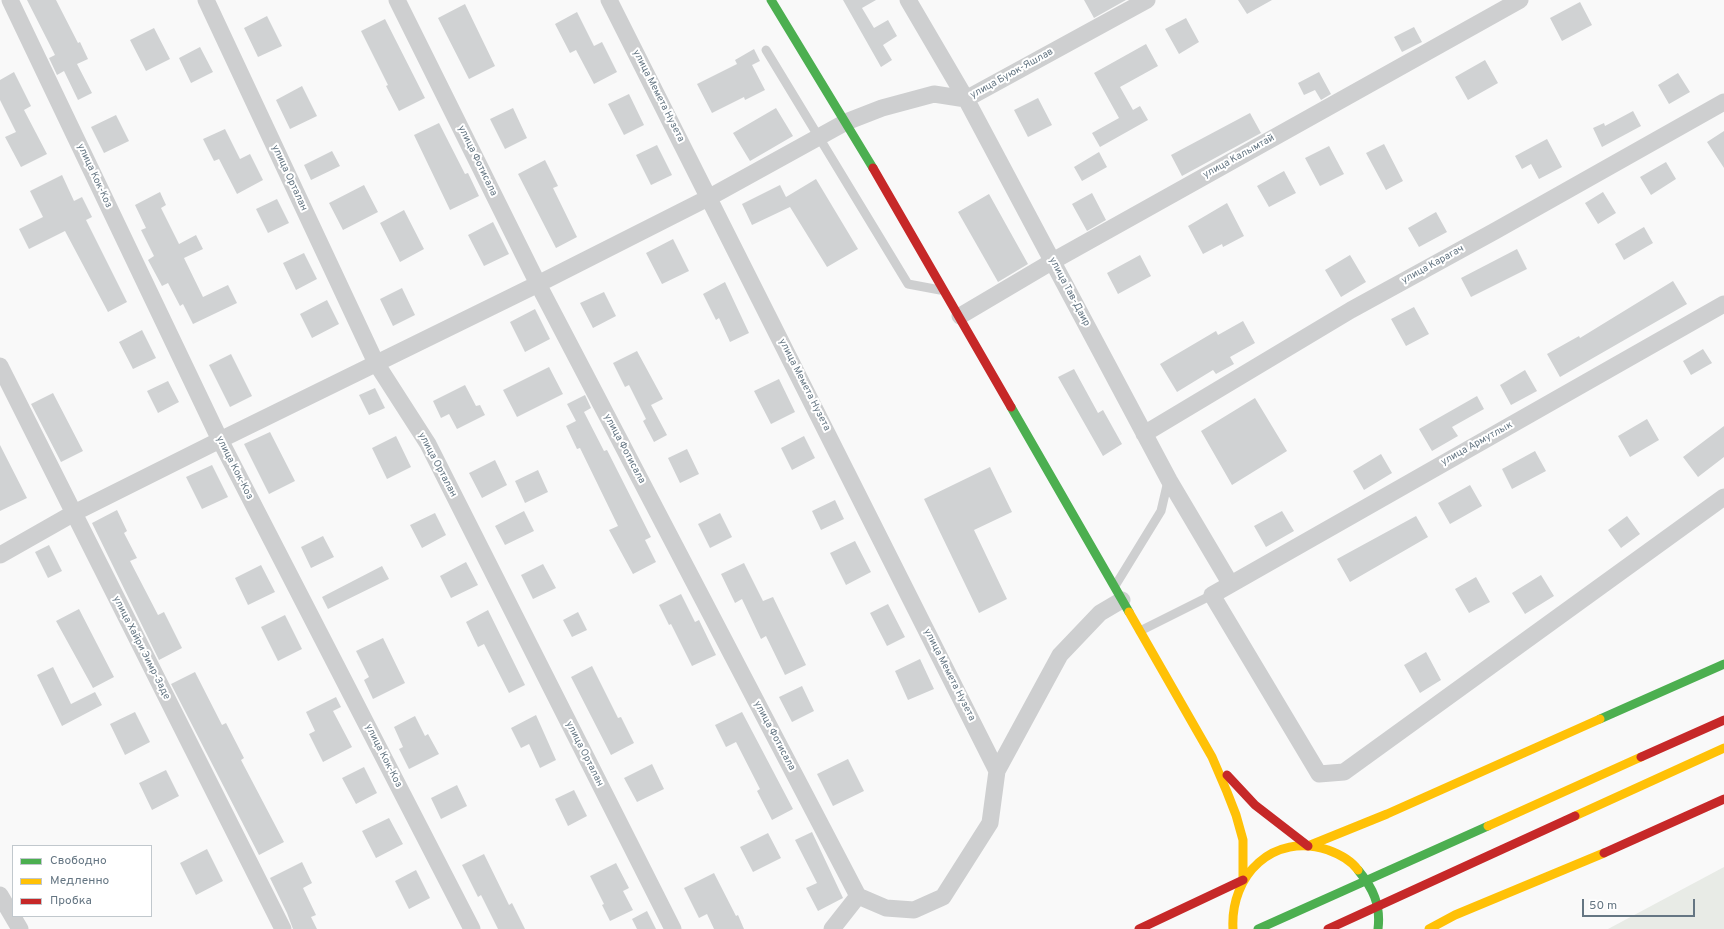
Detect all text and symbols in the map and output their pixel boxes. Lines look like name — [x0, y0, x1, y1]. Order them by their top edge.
street label: улица Буюк-Яшлав — [968, 46, 1056, 102]
street label: улица Мемета Нузета — [629, 48, 687, 144]
street label: улица Фотисала — [455, 124, 499, 198]
street label: улица Калымтай — [1201, 132, 1277, 182]
street label: улица Кок-Коз — [74, 142, 114, 210]
street label: улица Орталан — [268, 143, 310, 213]
street label: улица Карагач — [1400, 243, 1466, 287]
street label: улица Тав-Даир — [1046, 255, 1092, 329]
street label: улица Мемета Нузета — [775, 337, 833, 433]
street label: улица Фотисала — [601, 412, 647, 486]
street label: улица Армутлык — [1439, 419, 1515, 469]
street label: улица Орталан — [415, 431, 459, 499]
street label: улица Кок-Коз — [213, 434, 255, 502]
street label: улица Хайри Эимр-Заде — [110, 594, 172, 702]
street label: улица Мемета Нузета — [920, 627, 978, 723]
street label: улица Фотисала — [751, 699, 797, 773]
street label: улица Орталан — [562, 719, 606, 789]
street label: улица Кок-Коз — [362, 722, 404, 790]
legend — [12, 845, 152, 917]
text: Свободно — [50, 853, 107, 869]
text: Медленно — [50, 873, 109, 889]
scale bar — [1584, 891, 1697, 917]
text: Пробка — [50, 893, 92, 909]
text: 50 m — [1589, 898, 1617, 914]

